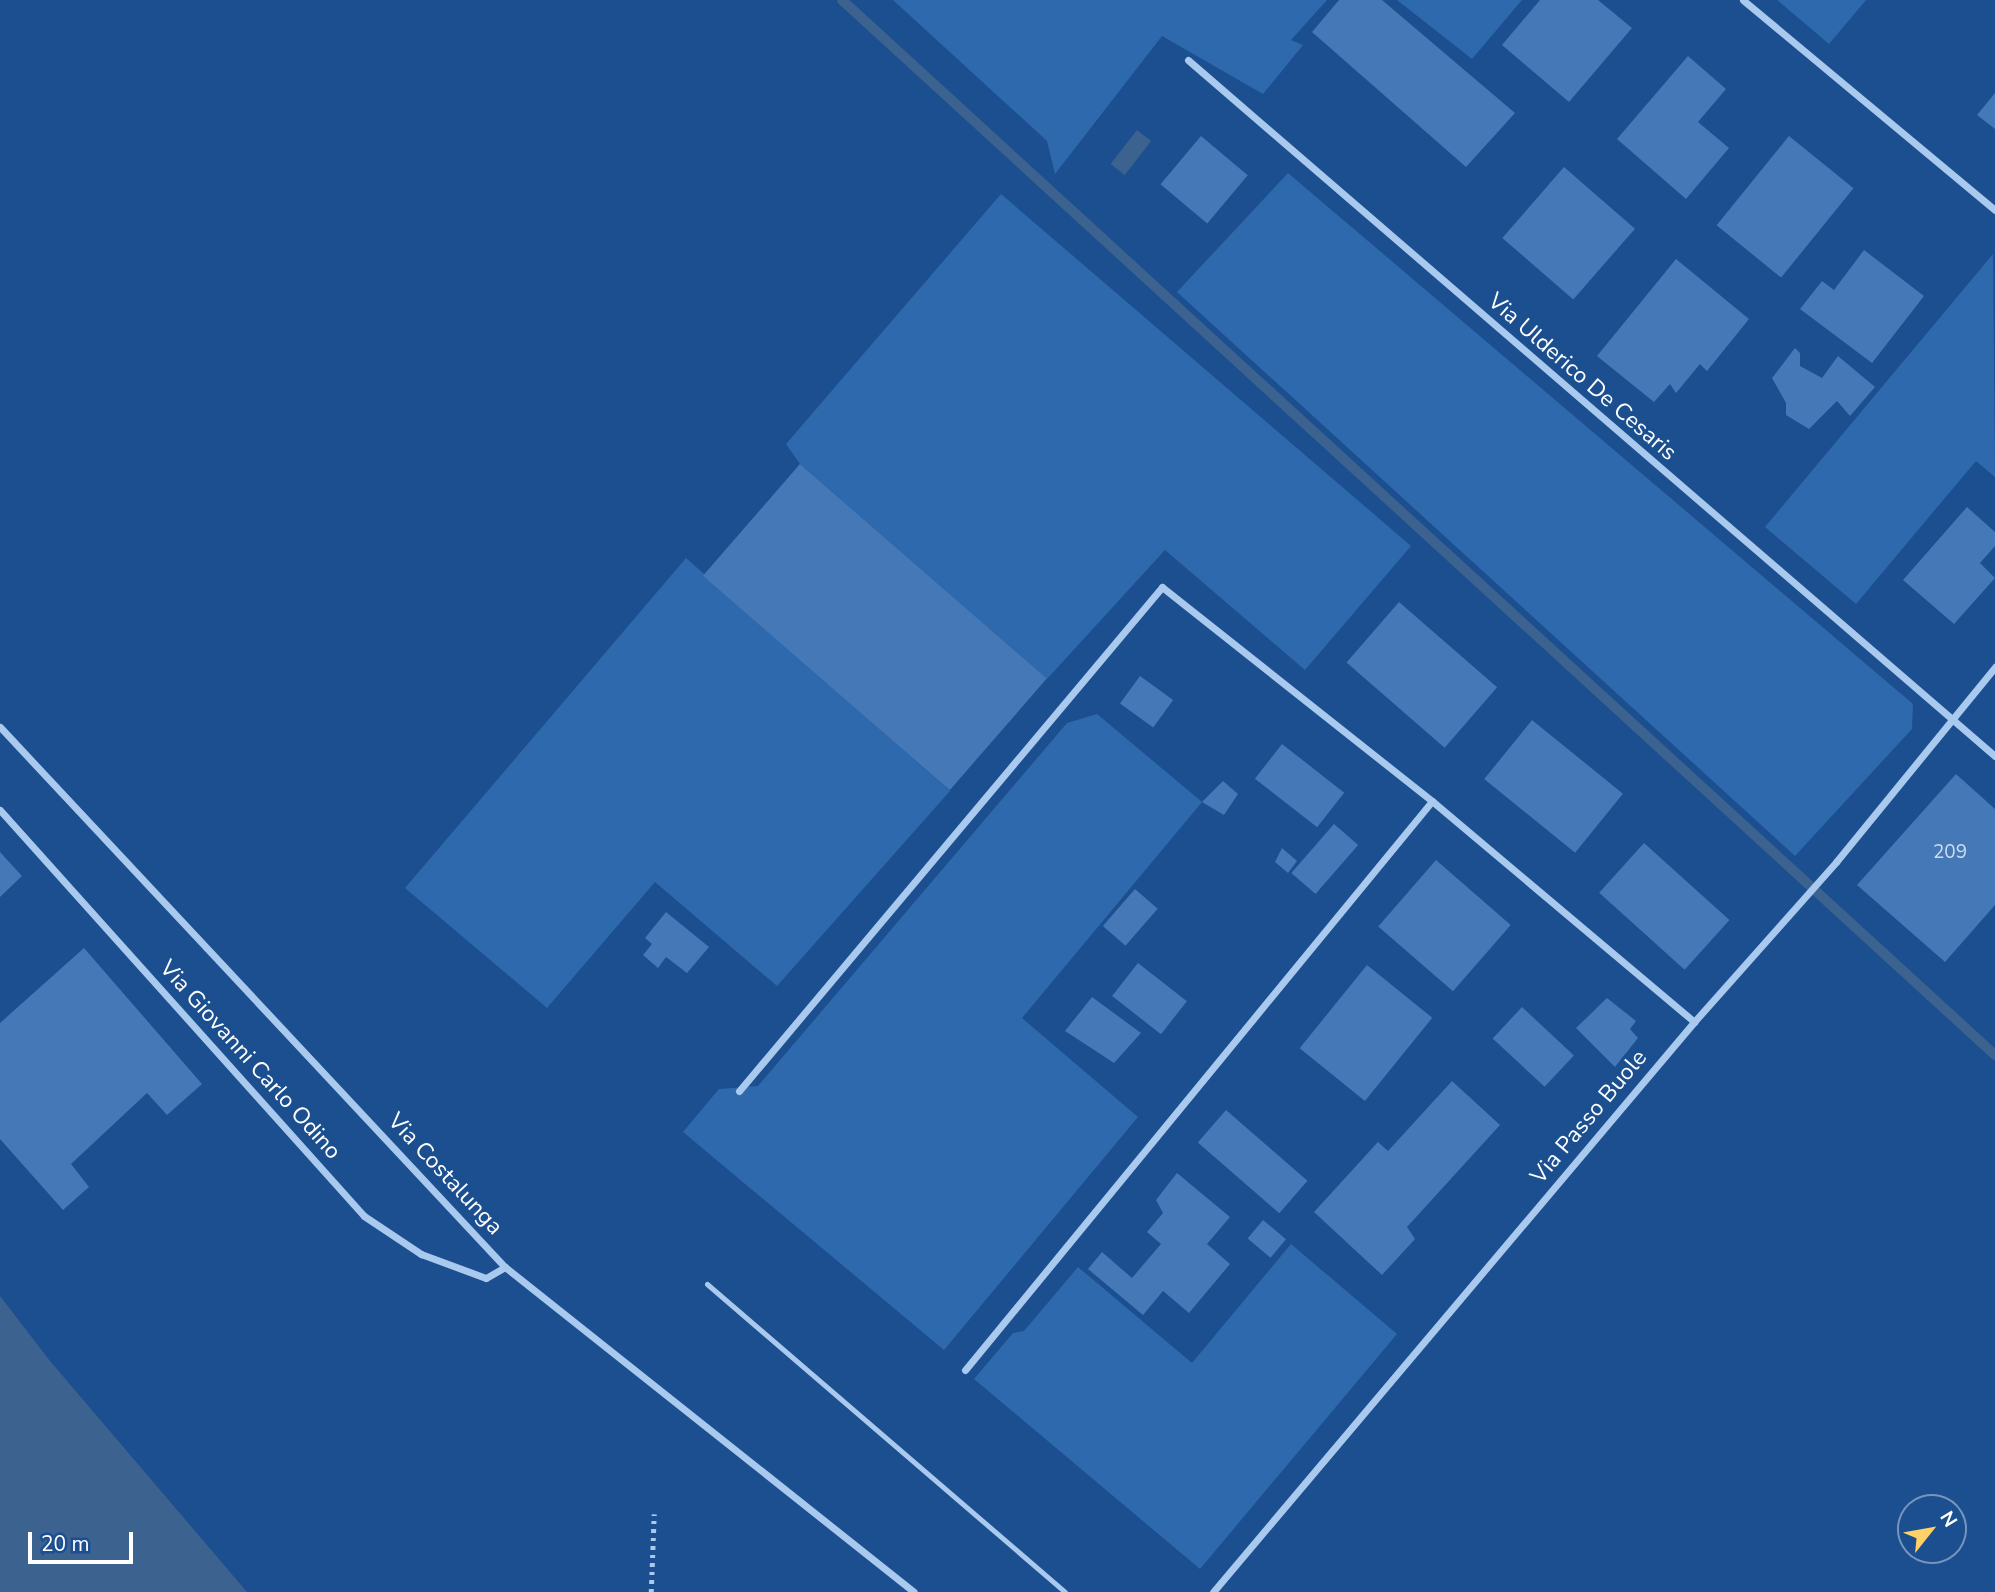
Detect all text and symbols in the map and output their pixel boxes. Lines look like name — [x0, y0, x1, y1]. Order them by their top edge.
street label: Via Ulderico De Cesaris — [1482, 288, 1682, 466]
house number: 209 — [1933, 842, 1967, 864]
street label: Via Giovanni Carlo Odino — [153, 955, 347, 1165]
street label: Via Passo Buole — [1525, 1044, 1653, 1190]
street label: Via Costalunga — [382, 1107, 508, 1241]
north arrow — [1897, 1494, 1967, 1564]
text: N — [1933, 1506, 1963, 1532]
scale bar — [32, 1518, 136, 1562]
text: 20 m — [41, 1530, 90, 1558]

